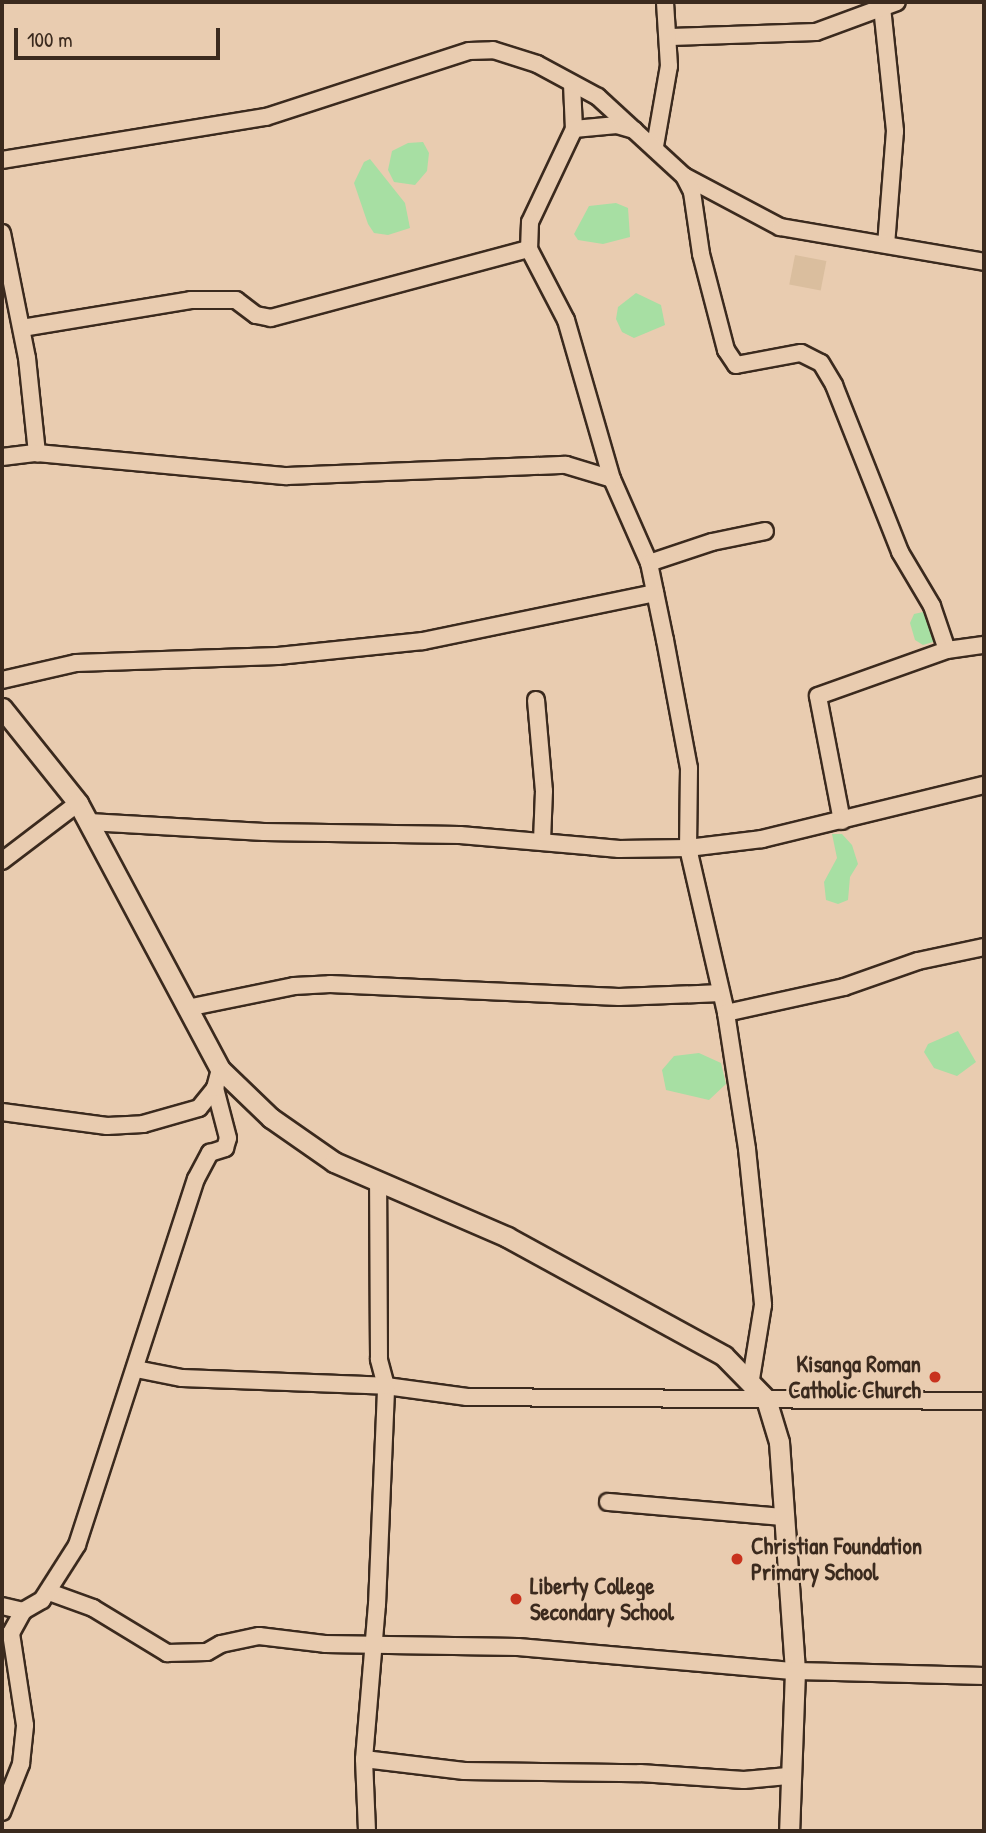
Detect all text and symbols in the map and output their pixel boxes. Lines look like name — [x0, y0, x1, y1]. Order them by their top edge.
scale bar — [18, 14, 224, 58]
text: 100 m — [27, 25, 73, 54]
place label: Kisanga Roman Catholic Church — [788, 1350, 921, 1404]
marker: Kisanga Roman Catholic Church — [927, 1369, 943, 1385]
place label: Christian Foundation Primary School — [751, 1532, 922, 1586]
marker: Christian Foundation Primary School — [729, 1551, 745, 1567]
place label: Liberty College Secondary School — [530, 1572, 674, 1626]
marker: Liberty College Secondary School — [508, 1591, 524, 1607]

